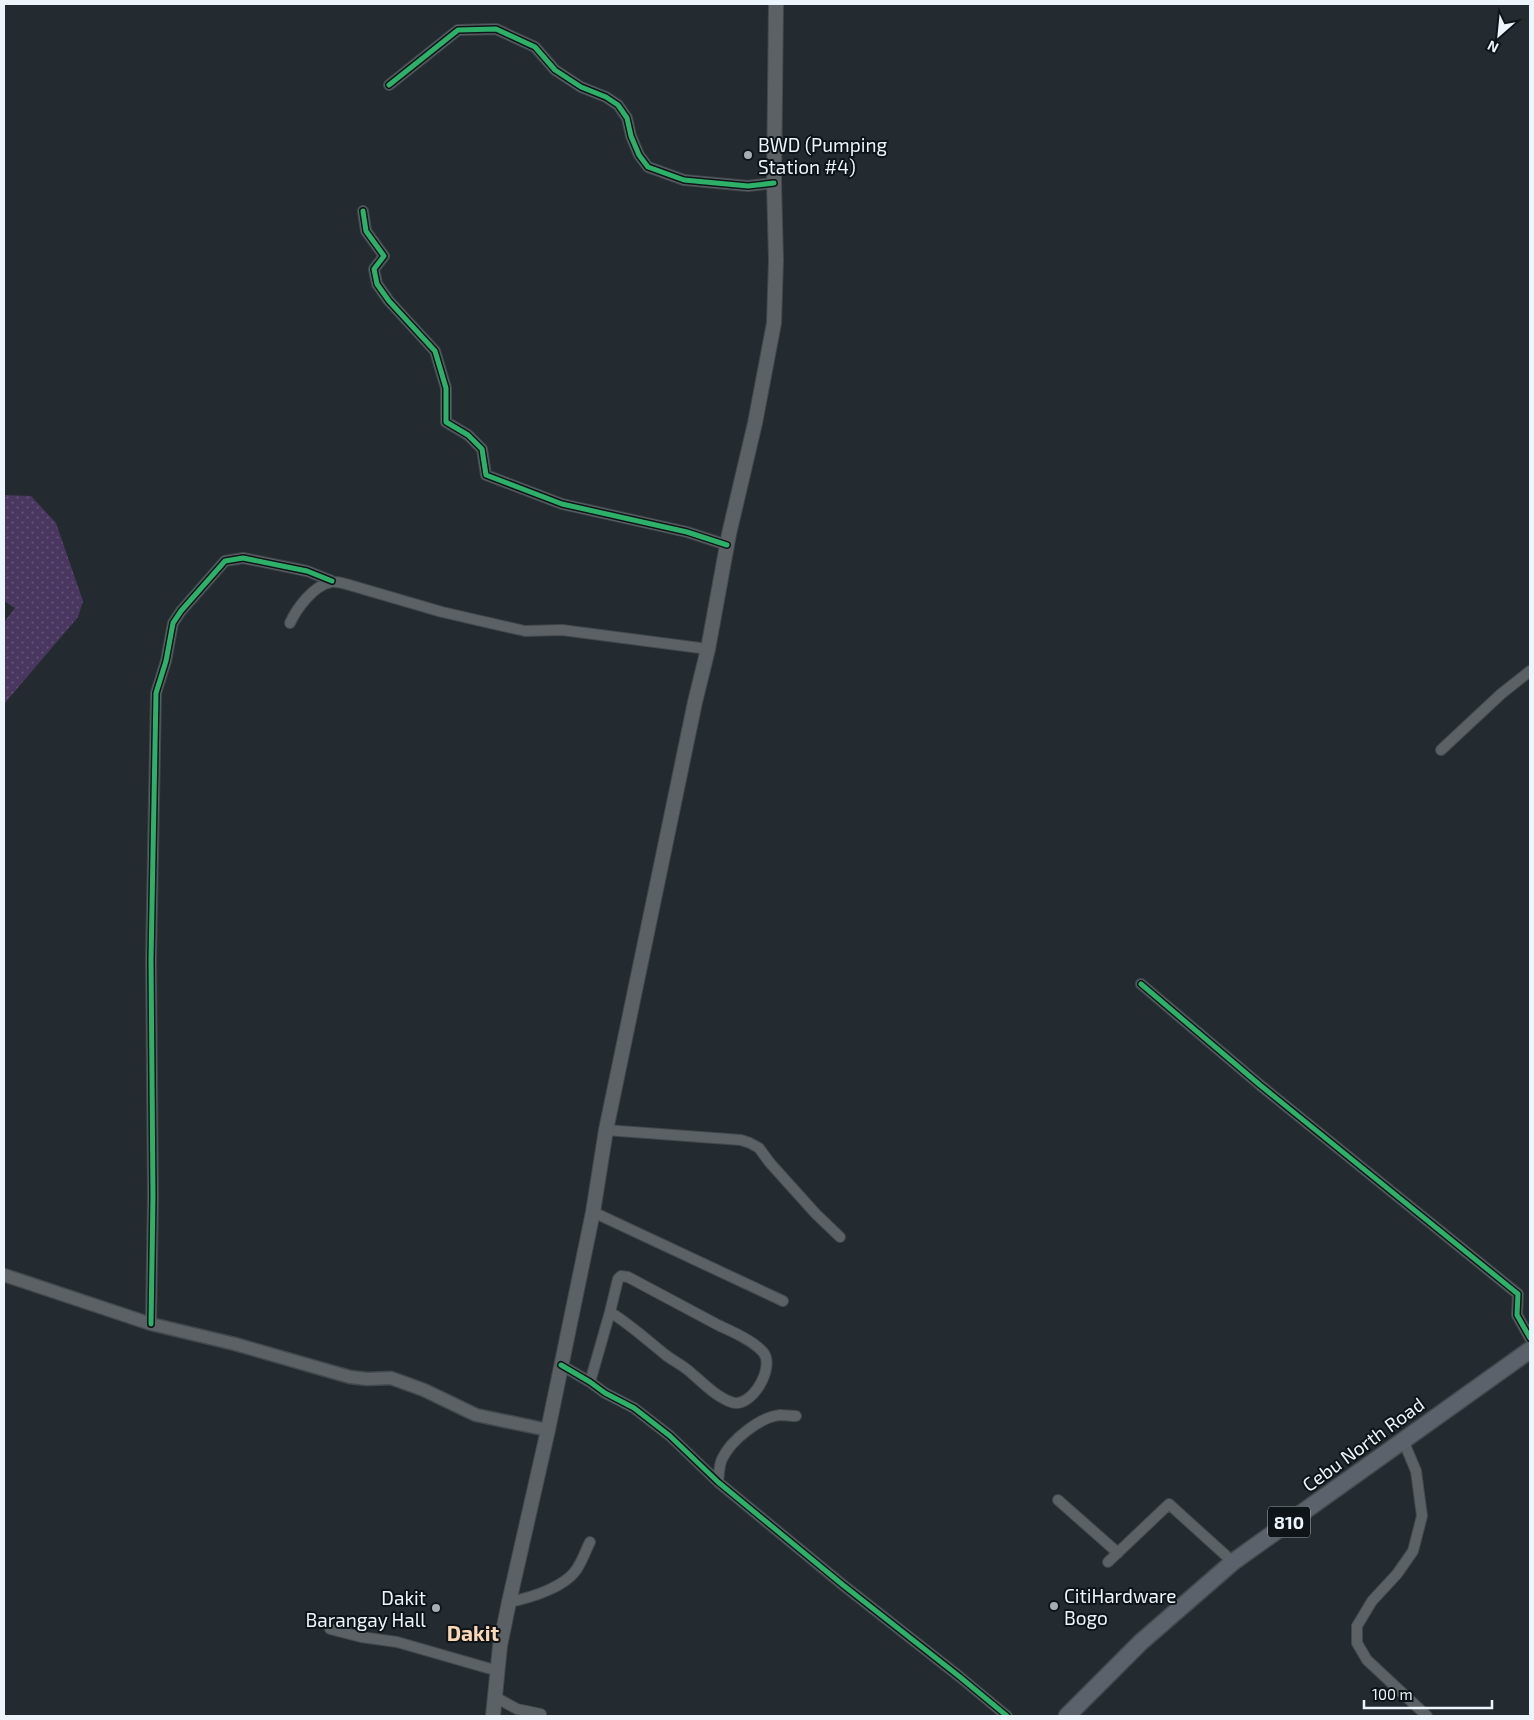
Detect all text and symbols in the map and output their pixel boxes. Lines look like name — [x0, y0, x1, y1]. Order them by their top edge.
north arrow — [1474, 10, 1524, 60]
text: N — [1485, 37, 1501, 57]
place label: BWD (Pumping Station #4) — [758, 133, 888, 178]
marker: BWD (Pumping Station #4) — [742, 149, 754, 161]
street label: Cebu North Road — [1298, 1392, 1428, 1496]
road number: 810 — [1268, 1506, 1310, 1538]
place label: CitiHardware Bogo — [1064, 1584, 1177, 1629]
place label: Dakit Barangay Hall — [305, 1586, 426, 1631]
marker: CitiHardware Bogo — [1048, 1600, 1060, 1612]
marker: Dakit Barangay Hall — [430, 1602, 442, 1614]
district label: Dakit — [447, 1620, 500, 1645]
scale bar — [1364, 1678, 1492, 1710]
text: 100 m — [1372, 1685, 1413, 1703]

